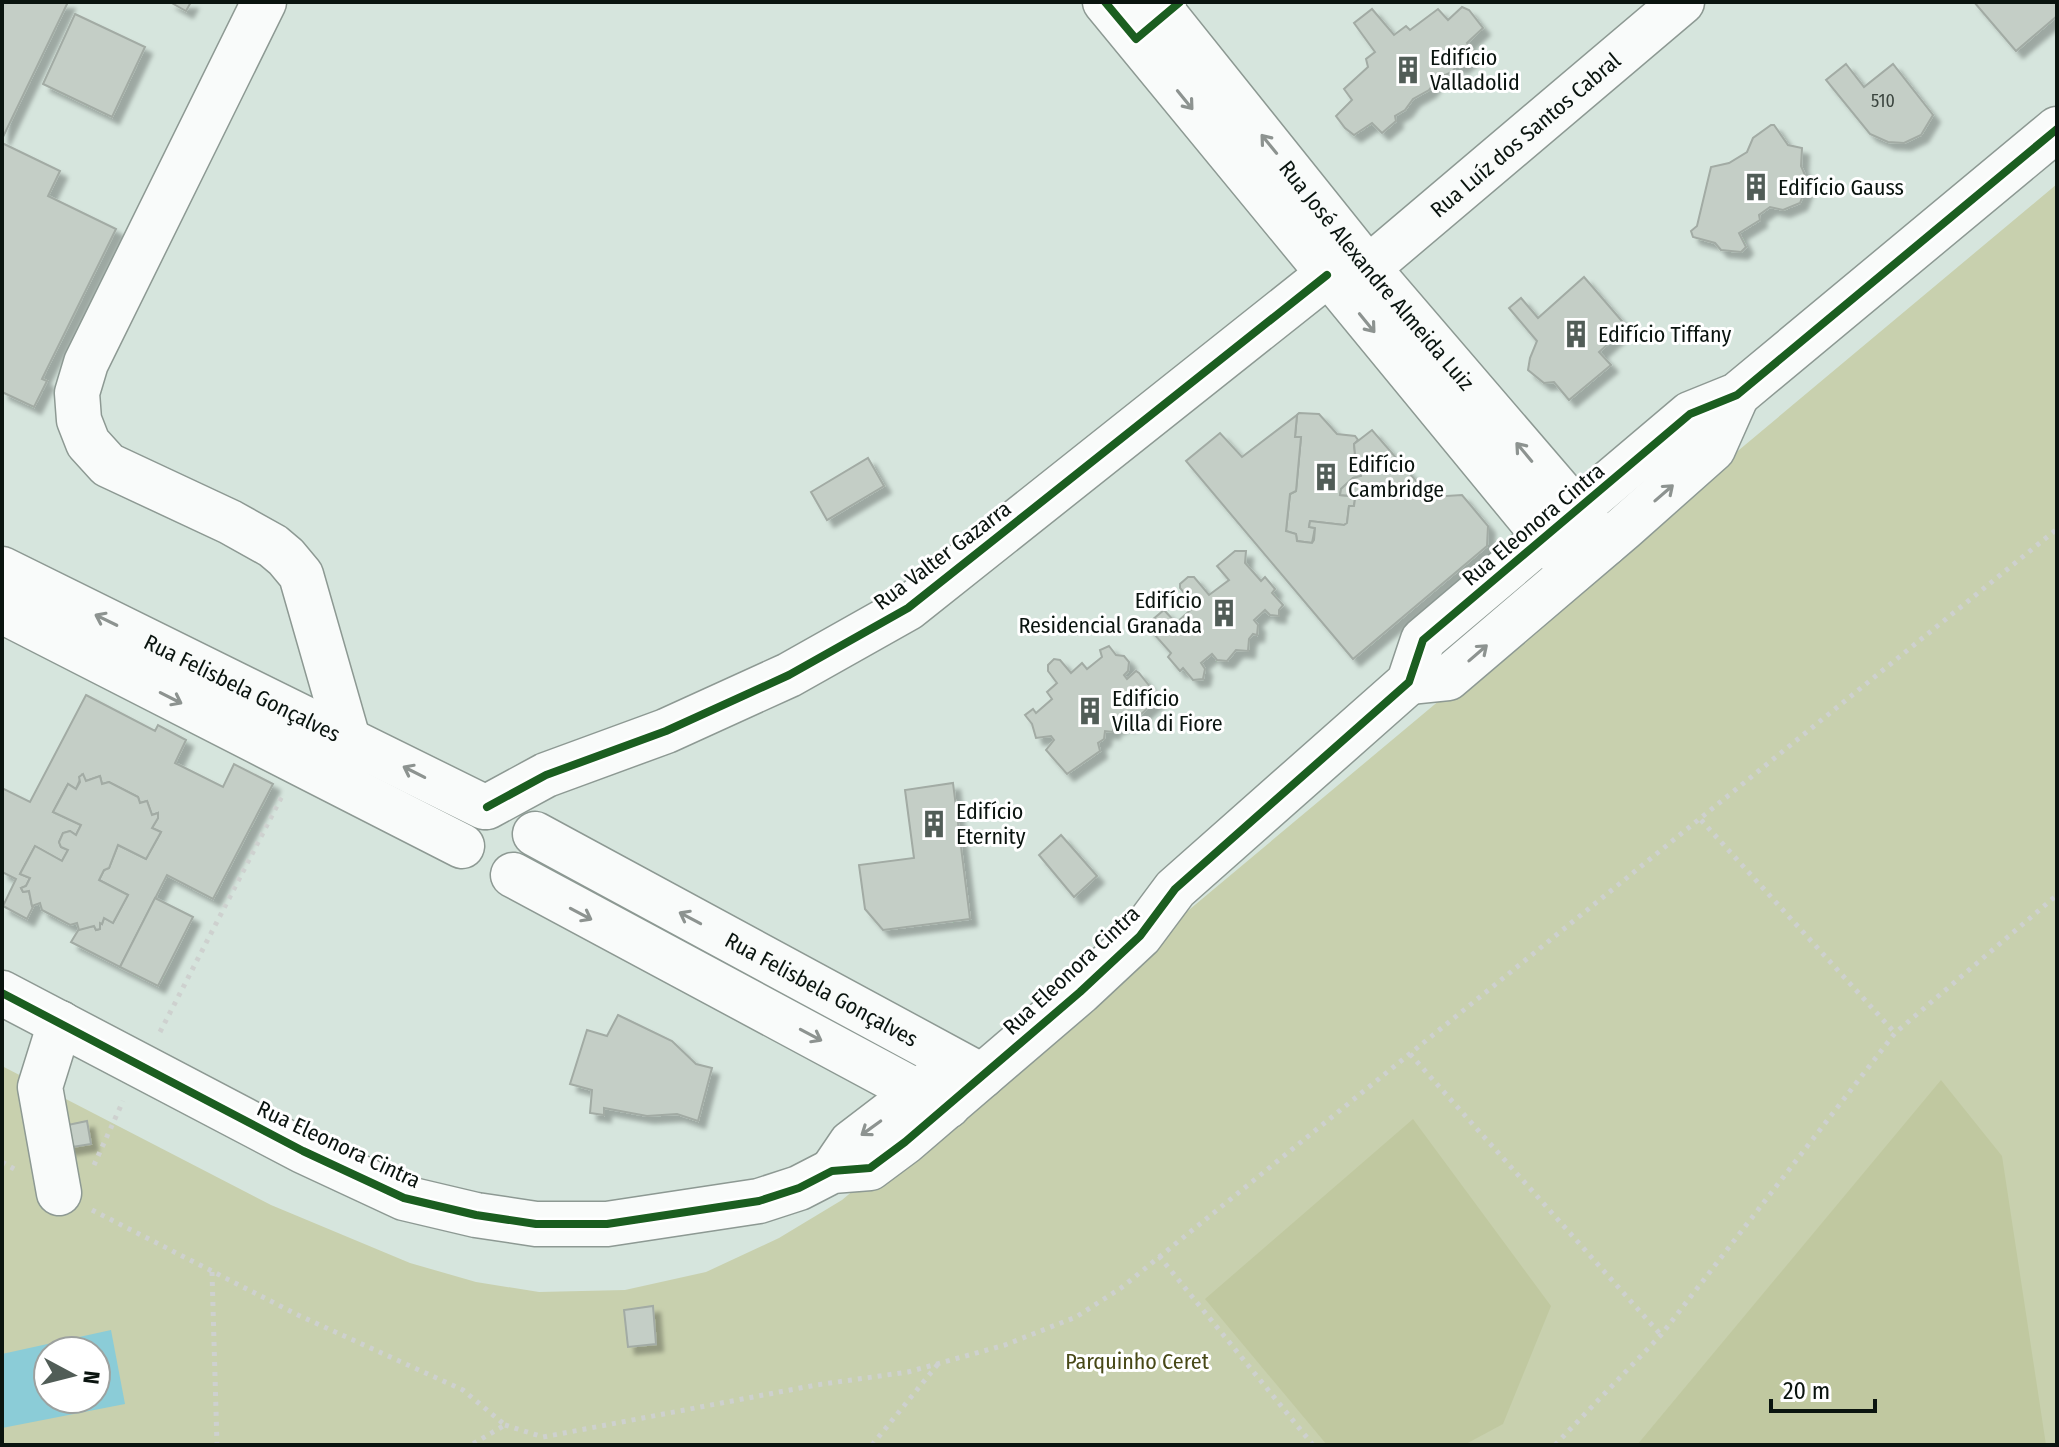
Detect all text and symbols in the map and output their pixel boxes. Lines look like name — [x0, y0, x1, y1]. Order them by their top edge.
place label: Edifício Valladolid — [1430, 44, 1520, 96]
street label: Rua Luíz dos Santos Cabral — [1425, 47, 1626, 223]
building icon: Edifício Valladolid — [1393, 55, 1423, 85]
one-way arrow — [1177, 89, 1194, 110]
house number: 510 — [1871, 90, 1895, 112]
one-way arrow — [1260, 134, 1277, 155]
street label: Rua José Alexandre Almeida Luiz — [1273, 155, 1480, 396]
building icon: Edifício Gauss — [1741, 172, 1771, 202]
place label: Edifício Gauss — [1778, 174, 1904, 201]
one-way arrow — [1358, 312, 1376, 333]
building icon: Edifício Tiffany — [1561, 319, 1591, 349]
place label: Edifício Tiffany — [1598, 321, 1731, 348]
one-way arrow — [1515, 442, 1533, 463]
place label: Edifício Cambridge — [1348, 451, 1444, 503]
street label: Rua Eleonora Cintra — [1457, 457, 1610, 592]
building icon: Edifício Cambridge — [1311, 462, 1341, 492]
one-way arrow — [1653, 484, 1673, 502]
street label: Rua Valter Gazarra — [868, 495, 1016, 616]
place label: Edifício Residencial Granada — [1018, 587, 1202, 639]
building icon: Edifício Residencial Granada — [1209, 598, 1239, 628]
one-way arrow — [94, 612, 118, 627]
street label: Rua Felisbela Gonçalves — [140, 628, 345, 748]
one-way arrow — [1467, 644, 1487, 662]
place label: Edifício Villa di Fiore — [1112, 685, 1223, 737]
one-way arrow — [159, 690, 183, 706]
building icon: Edifício Villa di Fiore — [1075, 696, 1105, 726]
one-way arrow — [403, 764, 427, 779]
place label: Edifício Eternity — [956, 798, 1026, 850]
building icon: Edifício Eternity — [919, 809, 949, 839]
street label: Rua Eleonora Cintra — [997, 900, 1145, 1041]
one-way arrow — [569, 906, 592, 922]
one-way arrow — [679, 910, 702, 926]
street label: Rua Felisbela Gonçalves — [720, 927, 923, 1053]
one-way arrow — [798, 1028, 822, 1044]
street label: Rua Eleonora Cintra — [253, 1095, 425, 1194]
one-way arrow — [861, 1119, 882, 1136]
north arrow — [32, 1335, 112, 1415]
park label: Parquinho Ceret — [1065, 1348, 1210, 1375]
scale bar — [1771, 1363, 1875, 1413]
text: N — [77, 1369, 106, 1386]
text: 20 m — [1783, 1377, 1830, 1405]

